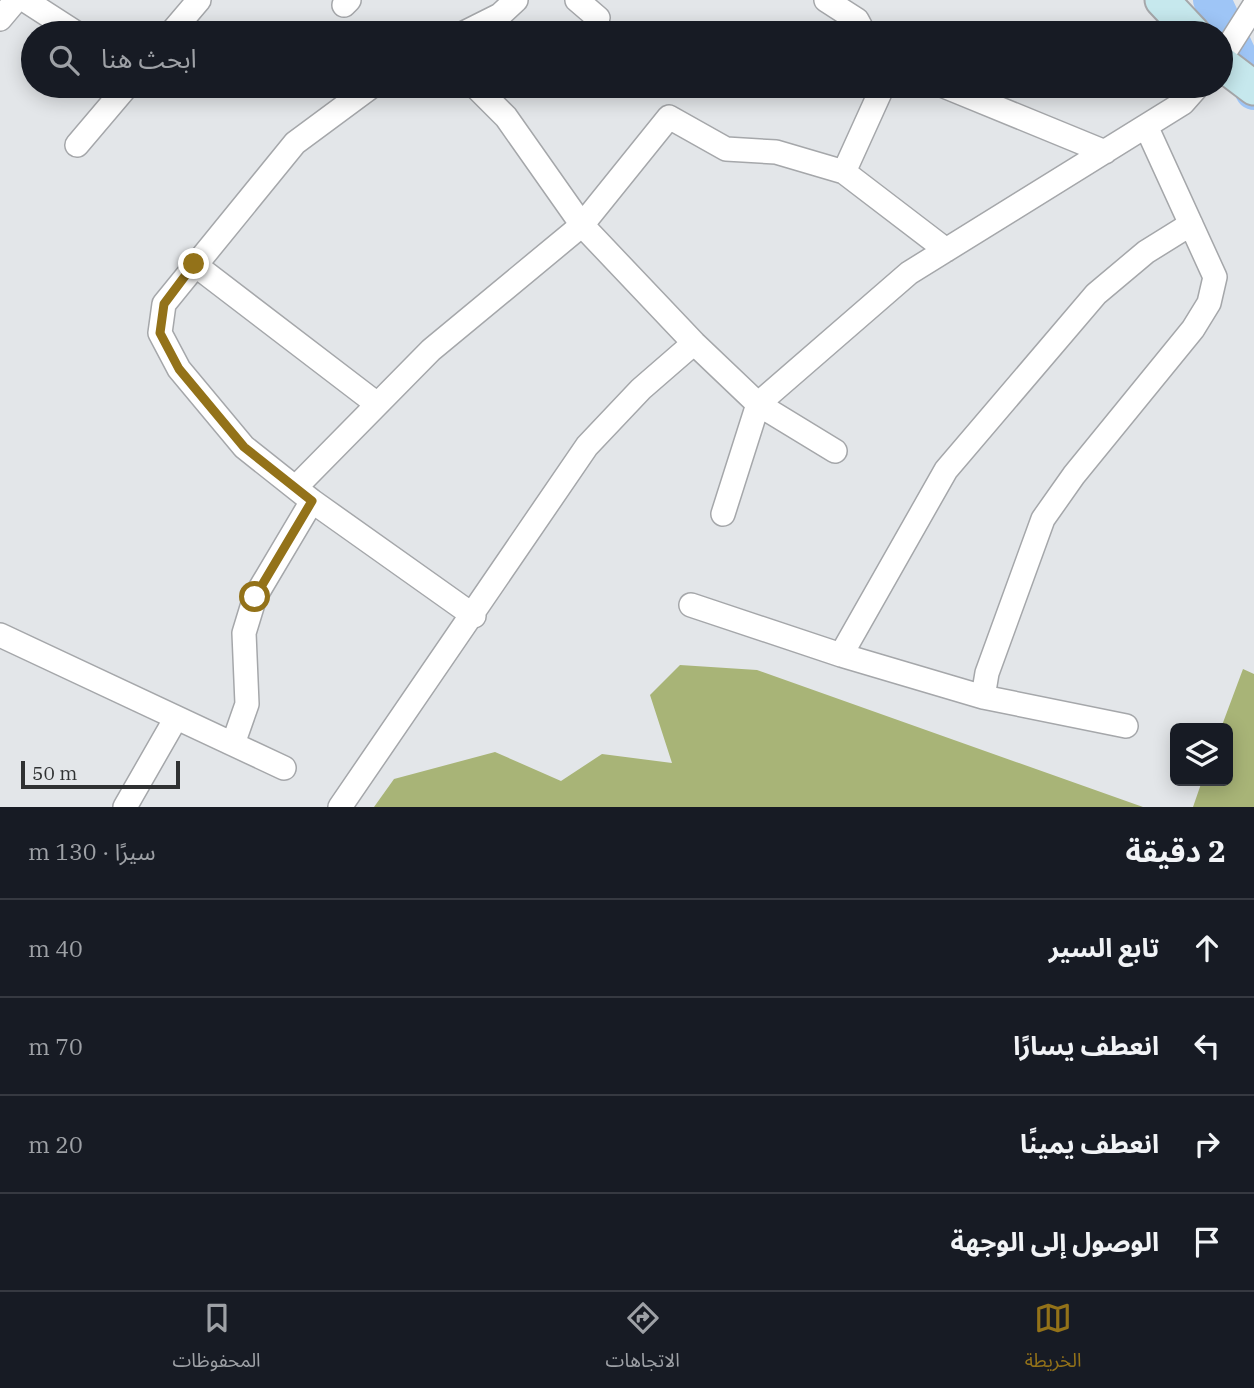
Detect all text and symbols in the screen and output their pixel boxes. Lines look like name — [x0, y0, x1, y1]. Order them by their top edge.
search box — [21, 21, 1233, 98]
icon: search — [45, 41, 83, 79]
text: ابحث هنا — [101, 41, 197, 75]
route end — [178, 248, 209, 279]
route start — [239, 581, 270, 612]
map controls — [1170, 723, 1233, 786]
button: layers — [1170, 723, 1233, 786]
scale bar — [21, 758, 180, 790]
text: 50 m — [32, 761, 77, 785]
text: 2 دقيقة — [1126, 831, 1226, 870]
text: سيرًا · 130 m — [28, 836, 155, 866]
icon: ahead — [1188, 929, 1226, 967]
text: تابع السير — [1049, 930, 1159, 964]
text: 40 m — [28, 933, 83, 963]
icon: left — [1188, 1027, 1226, 1065]
text: انعطف يسارًا — [1013, 1028, 1159, 1062]
text: 70 m — [28, 1031, 83, 1061]
icon: right — [1188, 1125, 1226, 1163]
text: انعطف يمينًا — [1020, 1126, 1159, 1160]
text: 20 m — [28, 1129, 83, 1159]
icon: arrive — [1188, 1223, 1226, 1261]
text: الوصول إلى الوجهة — [951, 1224, 1159, 1258]
tab: المحفوظات — [172, 1299, 261, 1381]
tab: الاتجاهات — [606, 1299, 680, 1381]
tab: الخريطة — [1025, 1299, 1082, 1381]

